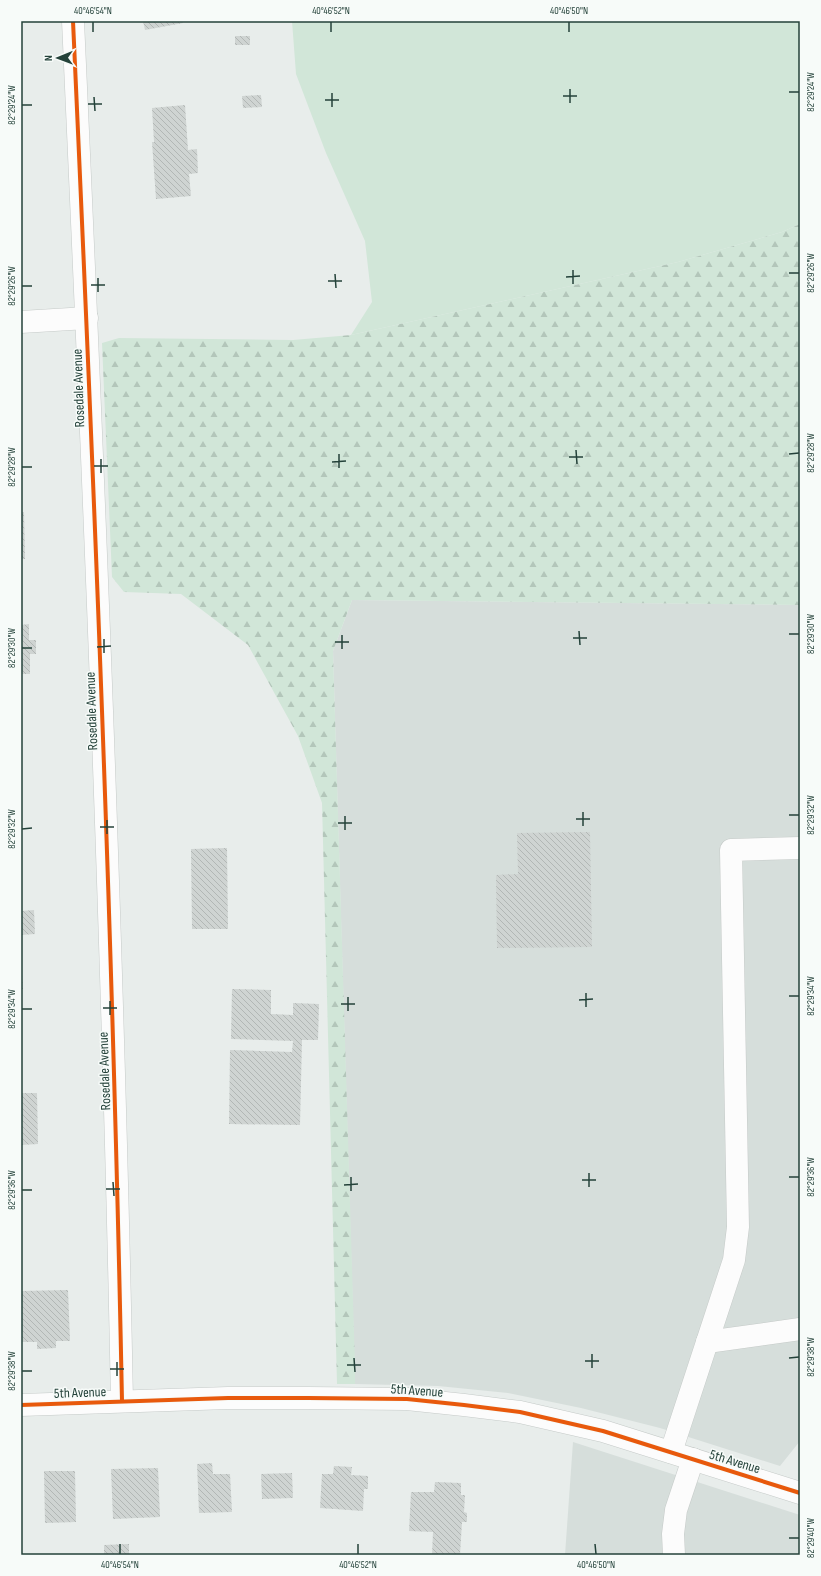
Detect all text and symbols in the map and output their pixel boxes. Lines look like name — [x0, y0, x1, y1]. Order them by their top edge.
text: 40°46'54"N — [74, 5, 112, 17]
text: 40°46'52"N — [312, 5, 350, 17]
text: 40°46'50"N — [550, 5, 588, 17]
north arrow — [38, 38, 78, 78]
text: N — [42, 55, 55, 61]
text: 82°29'24"W — [805, 72, 817, 112]
text: 82°29'24"W — [6, 85, 18, 125]
text: 82°29'26"W — [805, 253, 817, 293]
text: 82°29'26"W — [6, 266, 18, 306]
street label: Rosedale Avenue — [69, 348, 88, 428]
text: 82°29'28"W — [805, 433, 817, 473]
text: 82°29'28"W — [6, 447, 18, 487]
text: 82°29'30"W — [805, 614, 817, 654]
text: 82°29'30"W — [6, 628, 18, 668]
street label: Rosedale Avenue — [82, 671, 101, 751]
text: 82°29'32"W — [805, 795, 817, 835]
text: 82°29'32"W — [6, 809, 18, 849]
text: 82°29'34"W — [805, 976, 817, 1016]
text: 82°29'34"W — [6, 989, 18, 1029]
street label: Rosedale Avenue — [95, 1031, 114, 1111]
text: 82°29'36"W — [805, 1157, 817, 1197]
text: 82°29'36"W — [6, 1170, 18, 1210]
text: 82°29'38"W — [805, 1337, 817, 1377]
text: 82°29'38"W — [6, 1351, 18, 1391]
street label: 5th Avenue — [390, 1380, 444, 1401]
street label: 5th Avenue — [54, 1383, 106, 1402]
street label: 5th Avenue — [707, 1446, 762, 1477]
text: 82°29'40"W — [805, 1518, 817, 1558]
text: 40°46'54"N — [101, 1559, 139, 1571]
text: 40°46'52"N — [339, 1559, 377, 1571]
text: 40°46'50"N — [577, 1559, 615, 1571]

